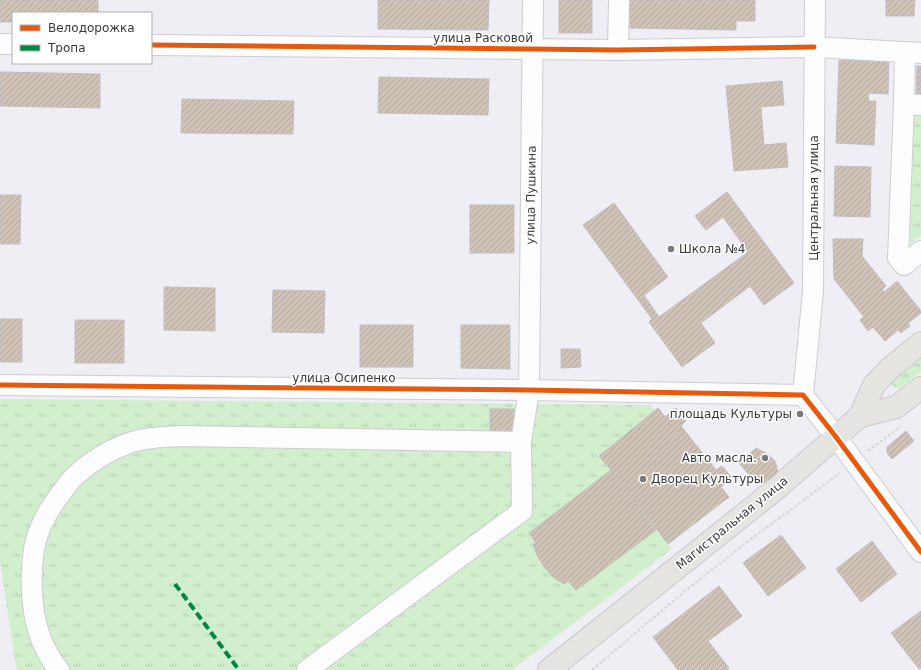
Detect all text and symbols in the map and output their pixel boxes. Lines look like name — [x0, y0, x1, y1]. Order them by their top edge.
legend — [12, 12, 152, 64]
text: Велодорожка — [48, 21, 135, 35]
street label: улица Расковой — [433, 31, 533, 45]
text: Тропа — [47, 41, 86, 55]
street label: Центральная улица — [807, 135, 821, 261]
street label: улица Пушкина — [523, 145, 539, 245]
place label: Школа №4 — [679, 242, 745, 256]
marker: Школа №4 — [666, 244, 676, 254]
street label: улица Осипенко — [292, 371, 396, 385]
place label: площадь Культуры — [670, 407, 792, 421]
marker: площадь Культуры — [795, 409, 805, 419]
place label: Авто масла. — [682, 451, 757, 465]
marker: Авто масла. — [760, 453, 770, 463]
place label: Дворец Культуры — [651, 472, 763, 486]
marker: Дворец Культуры — [638, 474, 648, 484]
street label: Магистральная улица — [673, 474, 791, 572]

